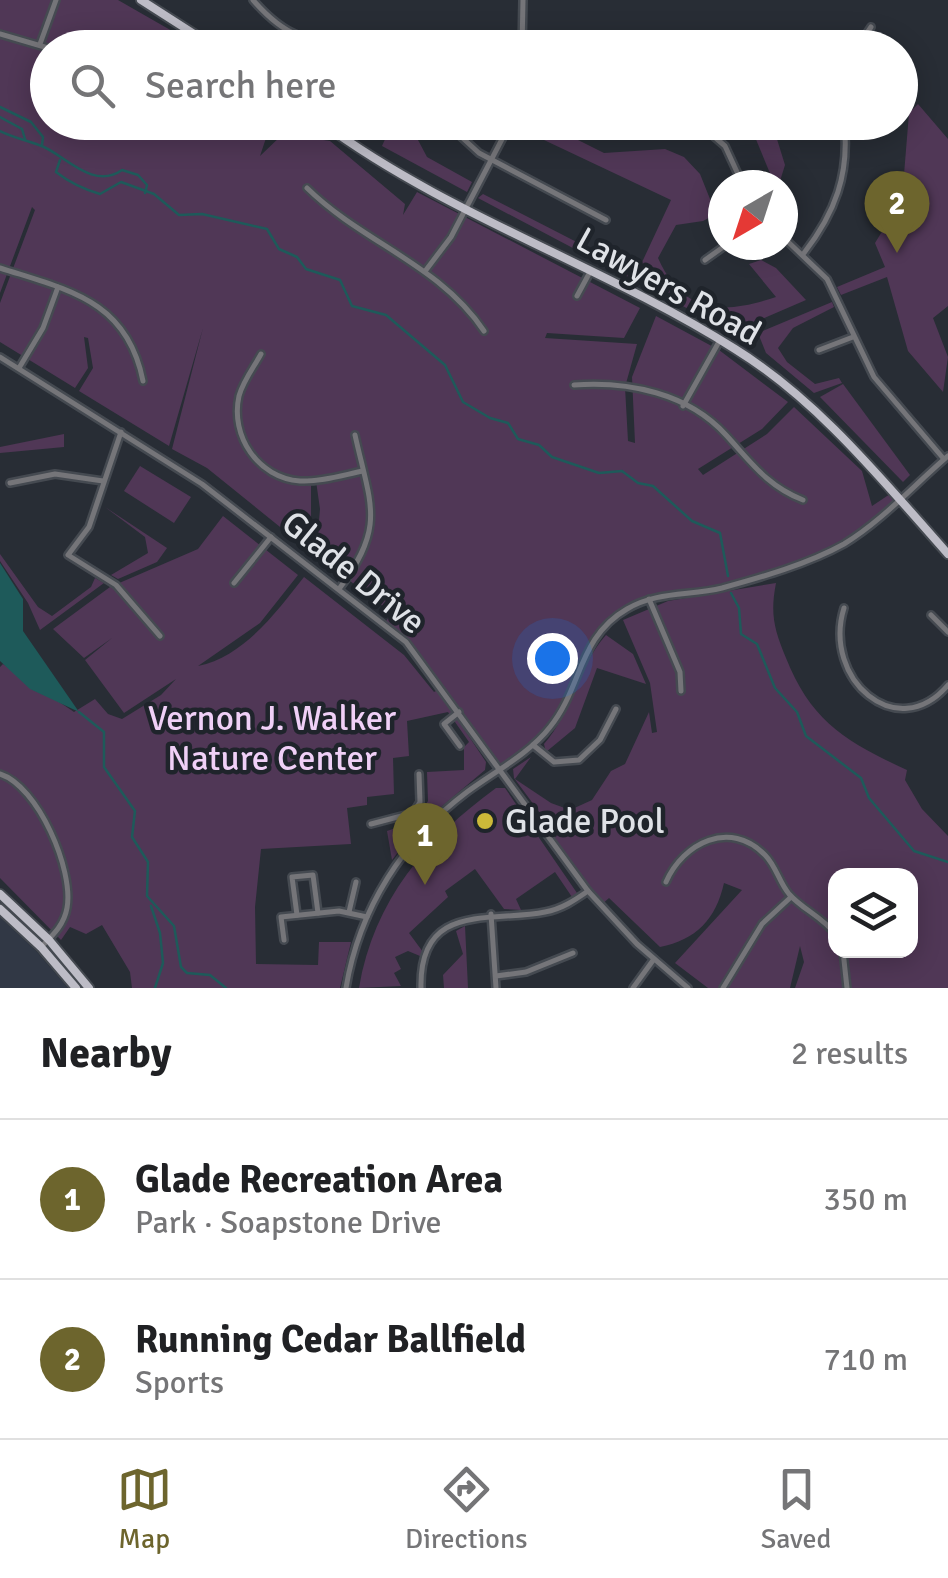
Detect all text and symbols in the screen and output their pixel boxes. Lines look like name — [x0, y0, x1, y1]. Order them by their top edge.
search box — [30, 30, 918, 140]
icon: search — [65, 58, 120, 113]
text: Search here — [145, 62, 337, 109]
north arrow — [708, 170, 798, 260]
pin: 2 — [864, 170, 930, 253]
street label: Lawyers Road — [569, 218, 769, 355]
street label: Glade Drive — [273, 501, 434, 643]
your location — [527, 633, 578, 684]
park label: Vernon J. Walker Nature Center — [148, 697, 396, 780]
place label: Glade Pool — [505, 800, 665, 843]
pin: 1 — [392, 802, 458, 885]
marker: Glade Pool — [474, 810, 496, 832]
map controls — [828, 868, 918, 958]
button: layers — [828, 868, 918, 958]
text: Nearby — [40, 1028, 172, 1079]
text: 2 results — [791, 1034, 908, 1073]
text: Glade Recreation Area — [135, 1156, 503, 1203]
text: 1 — [64, 1180, 81, 1219]
text: 350 m — [824, 1180, 908, 1219]
text: Park · Soapstone Drive — [135, 1203, 442, 1242]
text: Running Cedar Ballfield — [135, 1316, 526, 1363]
text: 2 — [64, 1340, 81, 1379]
text: 710 m — [824, 1340, 908, 1379]
text: Sports — [135, 1363, 224, 1402]
tab: Map — [117, 1462, 172, 1556]
tab: Directions — [405, 1462, 527, 1556]
tab: Saved — [761, 1462, 831, 1556]

